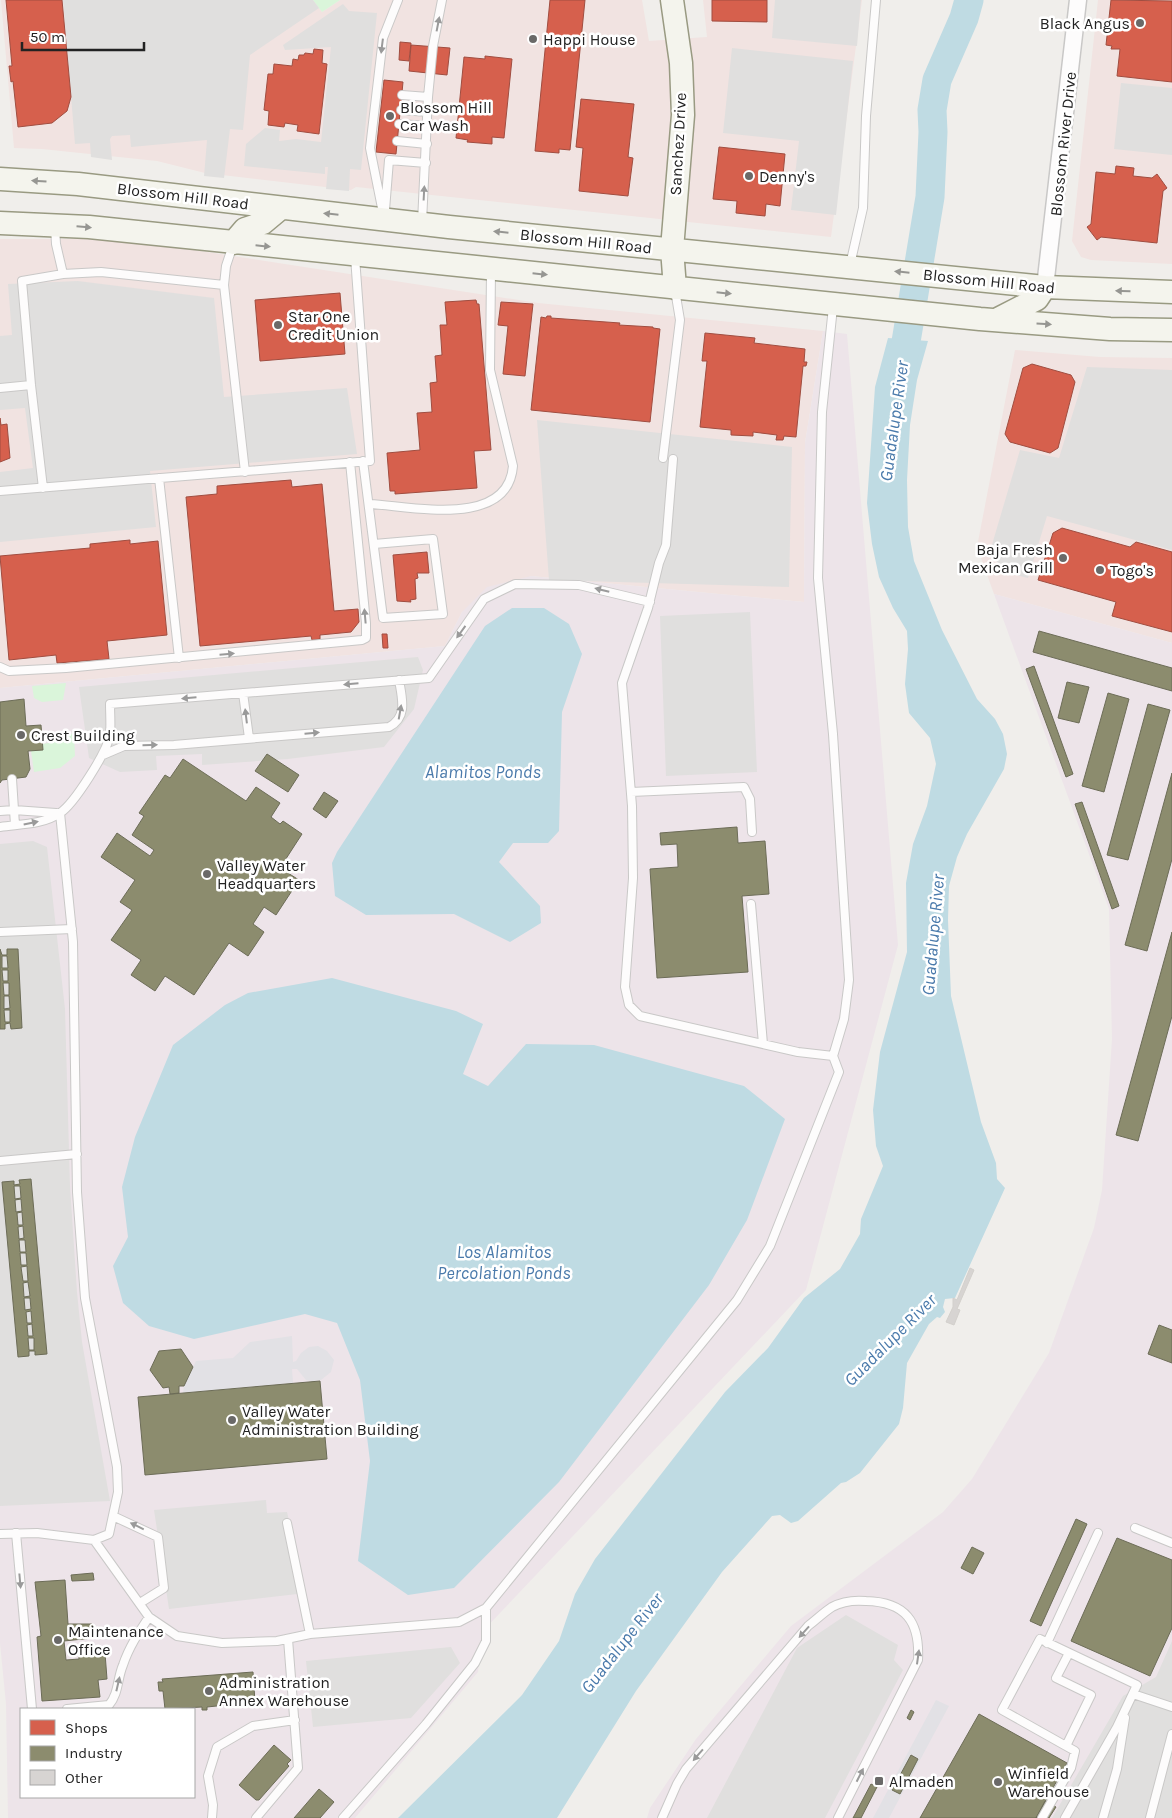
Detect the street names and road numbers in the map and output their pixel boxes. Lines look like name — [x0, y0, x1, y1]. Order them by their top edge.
street label: Blossom River Drive — [1046, 71, 1080, 217]
street label: Sanchez Drive — [666, 92, 690, 196]
street label: Blossom Hill Road — [116, 178, 250, 214]
street label: Blossom Hill Road — [519, 225, 653, 257]
street label: Blossom Hill Road — [922, 265, 1056, 297]

